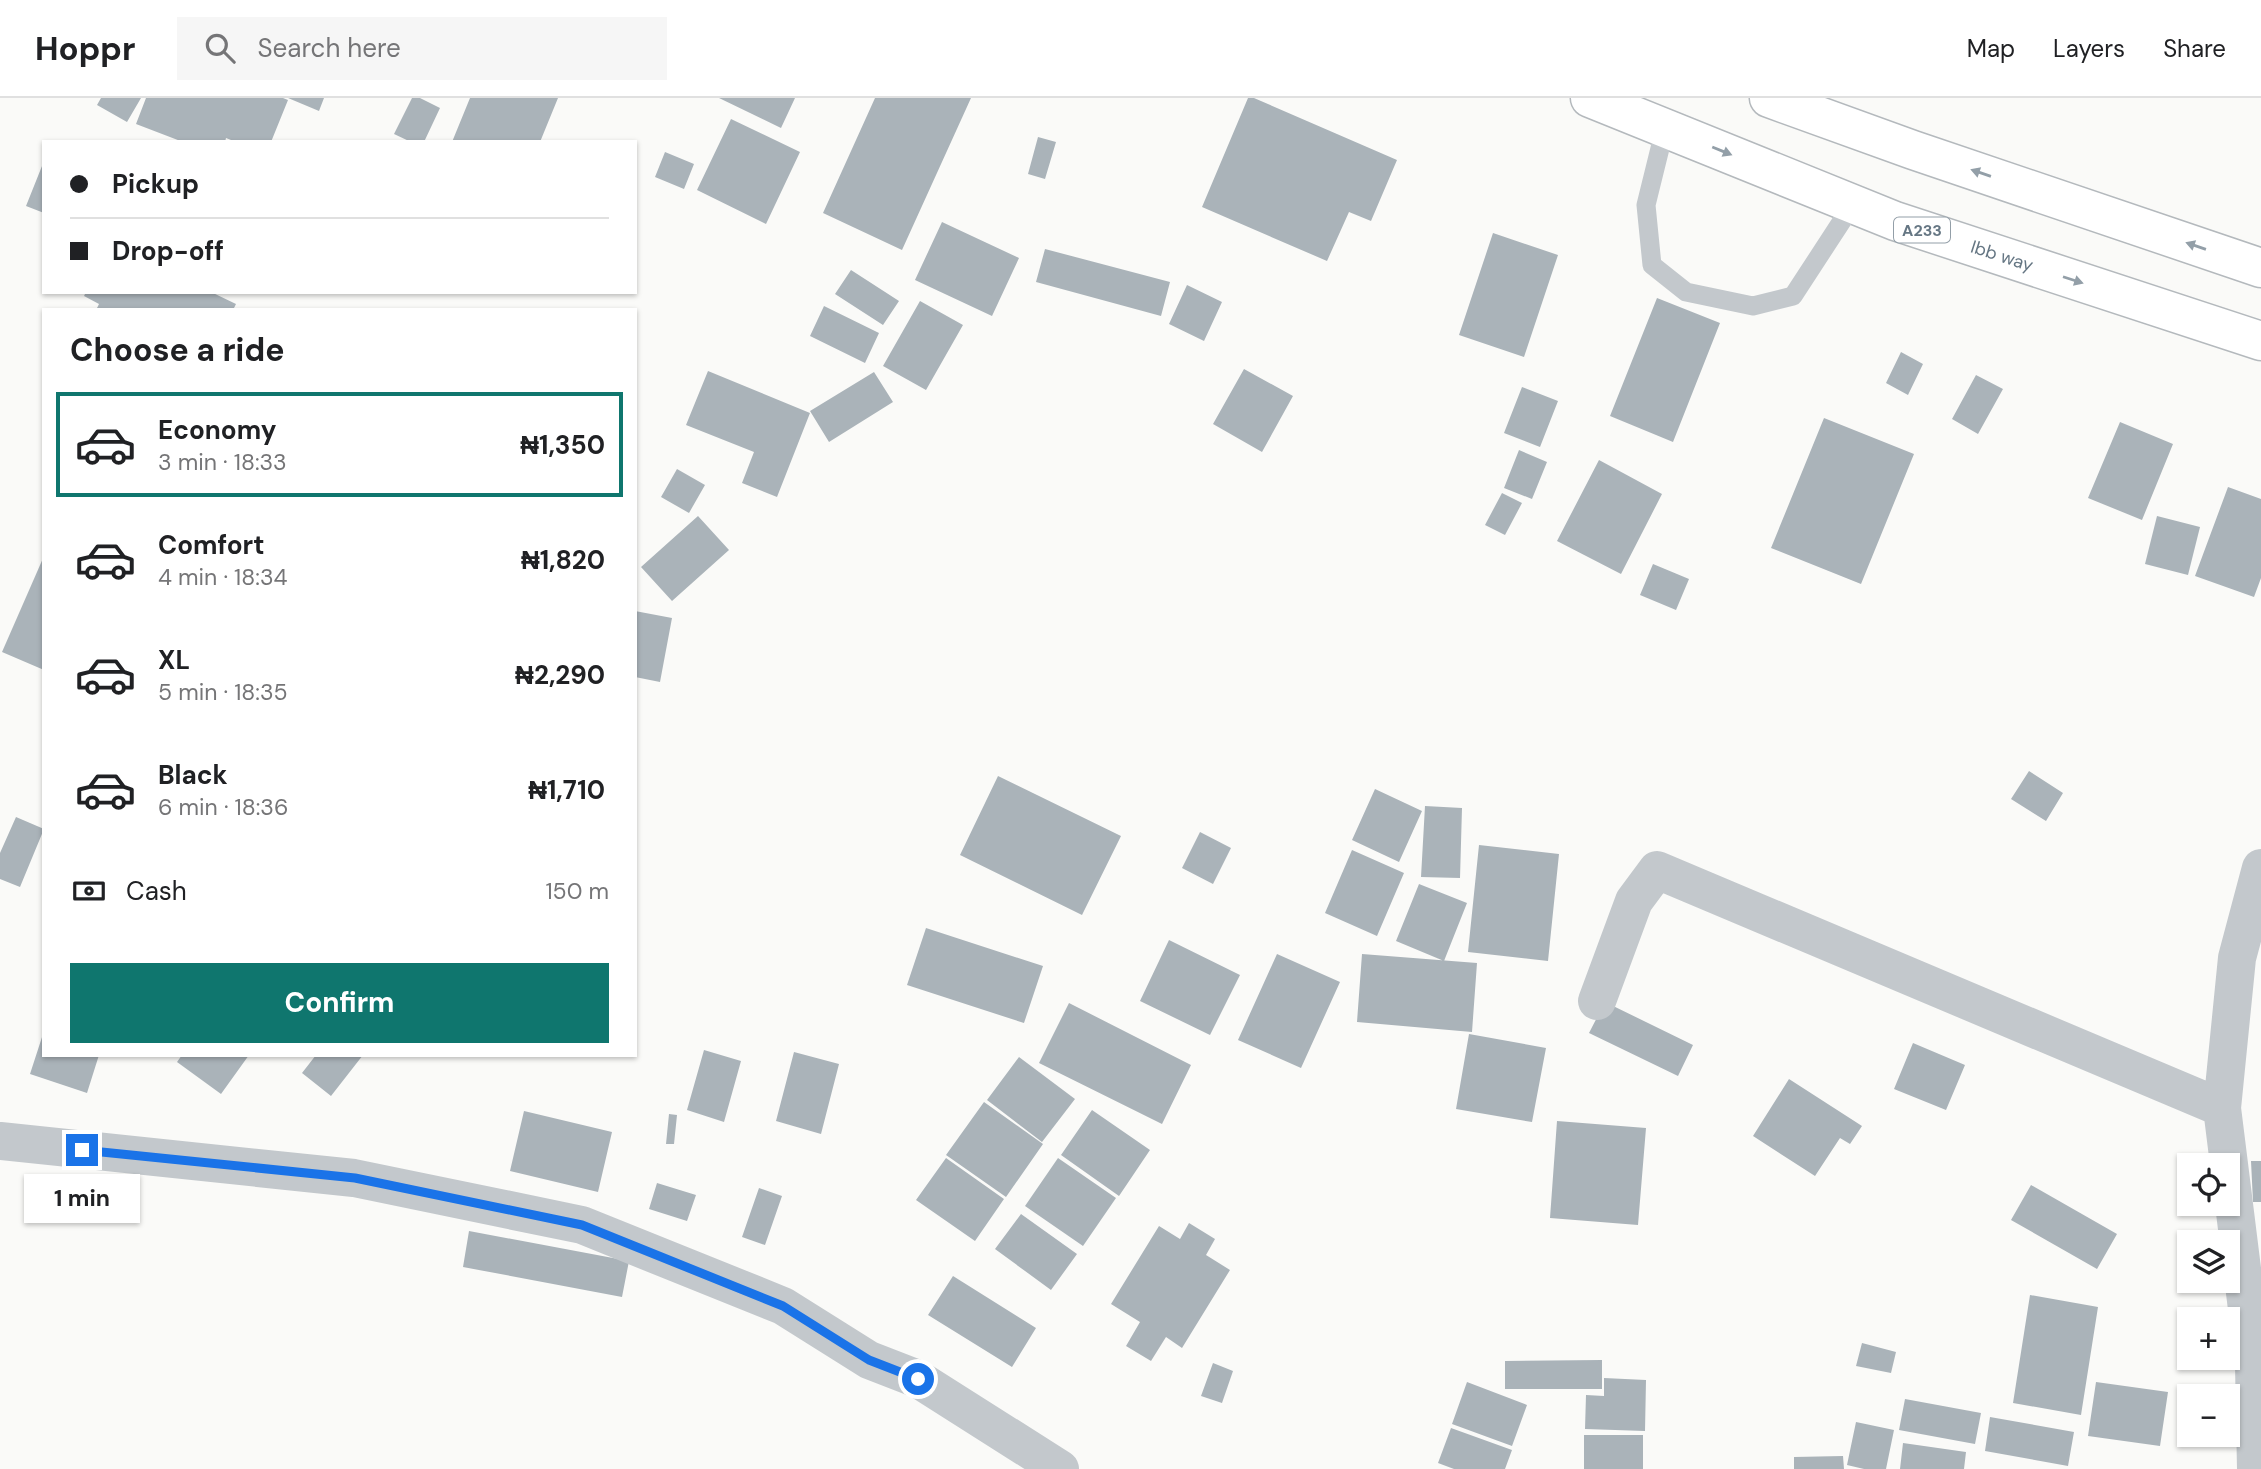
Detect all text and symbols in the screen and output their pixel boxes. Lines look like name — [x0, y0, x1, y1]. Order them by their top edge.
search box — [177, 17, 667, 80]
text: Hoppr — [35, 27, 135, 70]
icon: search — [201, 29, 239, 67]
text: Search here — [257, 31, 401, 65]
text: Map — [1967, 33, 2015, 64]
text: Layers — [2053, 33, 2125, 64]
text: Share — [2163, 33, 2226, 64]
one-way arrow — [1711, 146, 1732, 157]
text: Pickup — [112, 167, 199, 201]
one-way arrow — [1970, 167, 1991, 178]
road number: A233 — [1894, 218, 1950, 242]
text: Drop-off — [112, 234, 224, 268]
street label: Ibb way — [1968, 235, 2036, 277]
one-way arrow — [2186, 240, 2207, 251]
one-way arrow — [2063, 275, 2084, 285]
text: Choose a ride — [70, 329, 285, 371]
icon: car — [74, 413, 137, 476]
text: Economy — [158, 413, 276, 447]
text: ₦1,350 — [520, 428, 605, 462]
text: 3 min · 18:33 — [158, 447, 287, 477]
icon: car — [74, 528, 137, 591]
text: Comfort — [158, 528, 264, 562]
text: ₦1,820 — [521, 543, 605, 577]
text: 4 min · 18:34 — [158, 562, 287, 592]
icon: car — [74, 643, 137, 706]
text: XL — [158, 643, 190, 677]
text: ₦2,290 — [515, 658, 605, 692]
text: 5 min · 18:35 — [158, 677, 288, 707]
icon: car — [74, 758, 137, 821]
text: Black — [158, 758, 228, 792]
text: ₦1,710 — [528, 773, 605, 807]
text: 6 min · 18:36 — [158, 792, 288, 822]
icon: cash — [70, 872, 108, 910]
text: Cash — [126, 874, 187, 908]
text: 150 m — [545, 876, 609, 906]
button: Confirm — [70, 963, 609, 1043]
route end — [66, 1134, 98, 1166]
map controls — [2177, 1153, 2240, 1447]
button: locate — [2177, 1153, 2240, 1216]
callout: 1 min — [24, 1174, 140, 1224]
text: 1 min — [54, 1183, 110, 1213]
button: layers — [2177, 1230, 2240, 1293]
button: + — [2177, 1307, 2240, 1370]
route start — [902, 1363, 934, 1395]
button: − — [2177, 1384, 2240, 1447]

